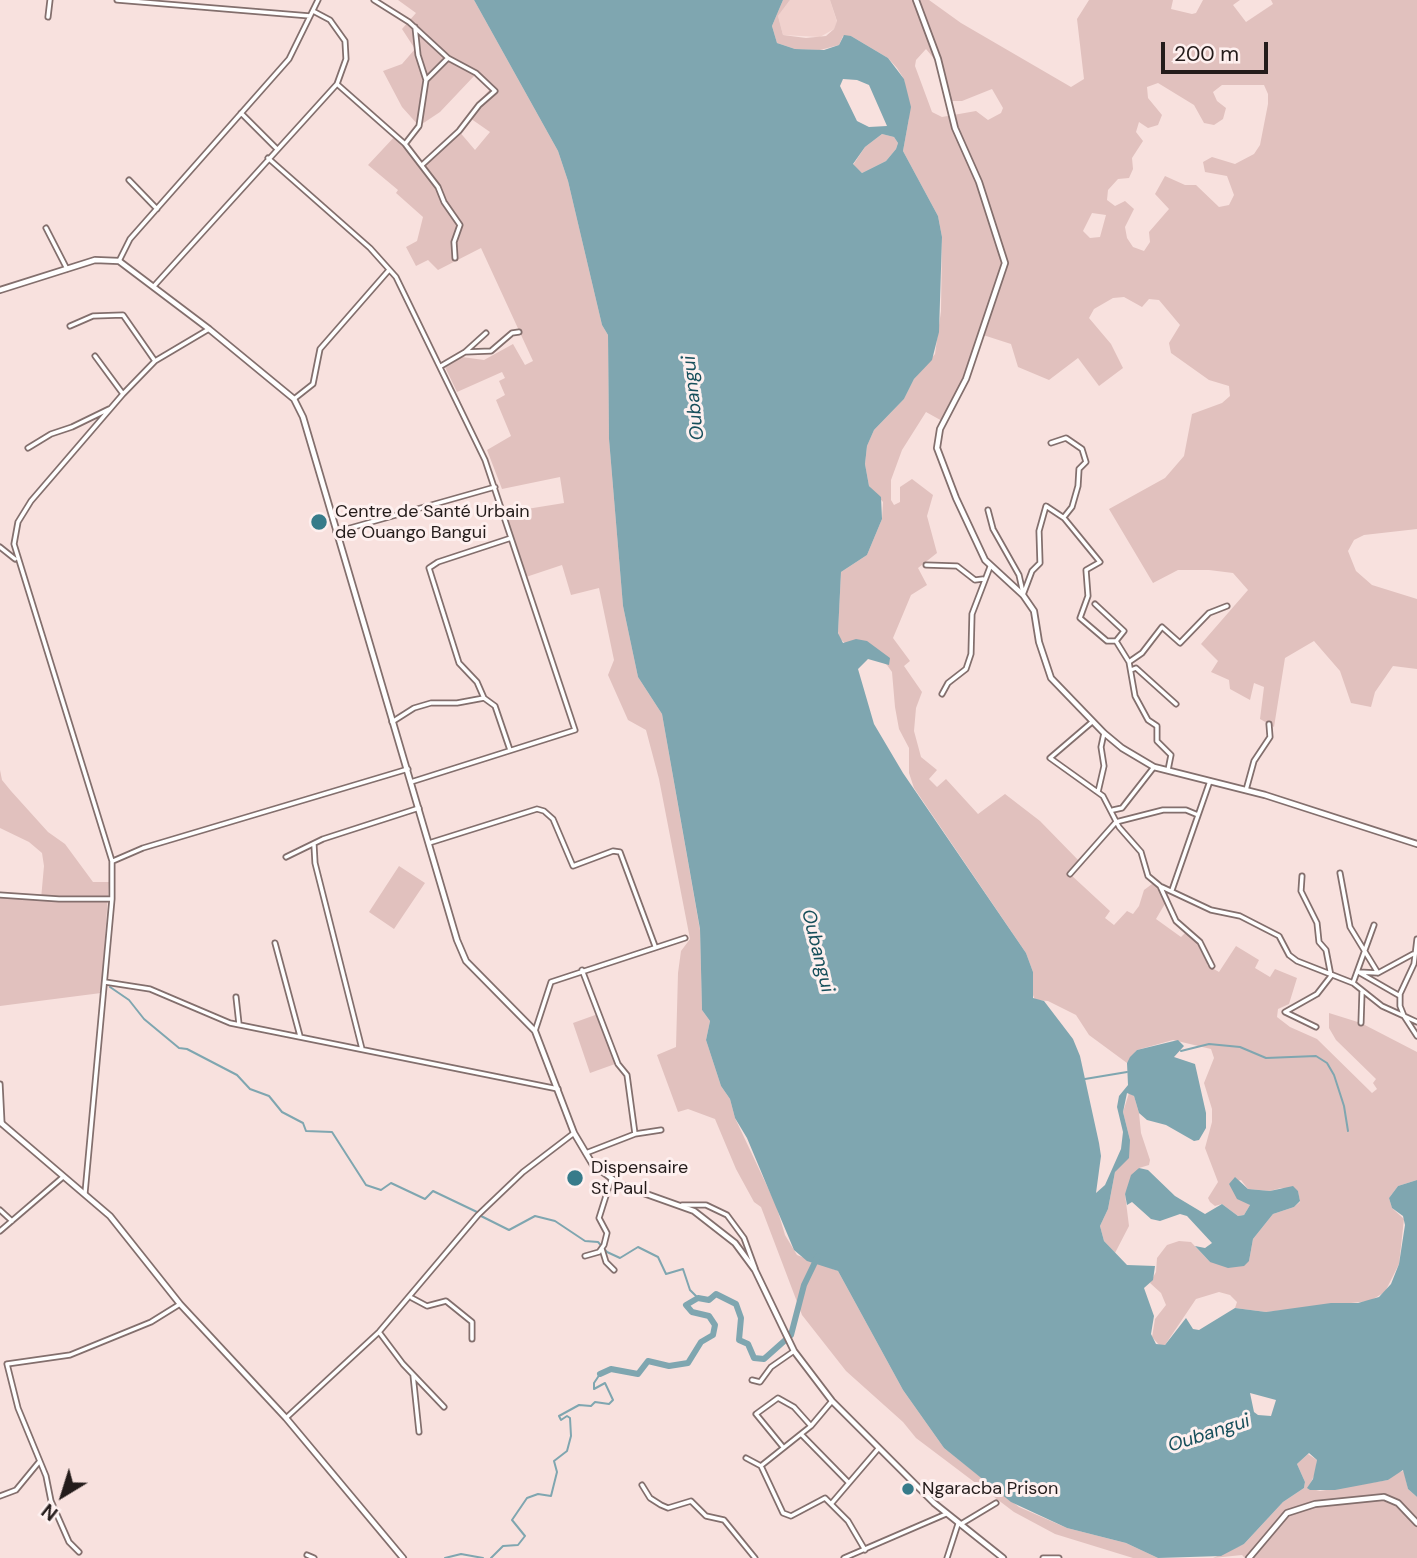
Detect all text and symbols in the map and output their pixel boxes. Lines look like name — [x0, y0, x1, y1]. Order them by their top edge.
scale bar — [1165, 28, 1272, 72]
text: 200 m — [1174, 40, 1239, 68]
water label: Oubangui — [678, 355, 710, 441]
place label: Centre de Santé Urbain de Ouango Bangui — [335, 501, 530, 544]
marker: Centre de Santé Urbain de Ouango Bangui — [309, 512, 329, 532]
water label: Oubangui — [796, 907, 838, 995]
place label: Dispensaire St Paul — [591, 1157, 688, 1200]
marker: Dispensaire St Paul — [565, 1168, 585, 1188]
water label: Oubangui — [1165, 1410, 1253, 1458]
north arrow — [28, 1460, 98, 1530]
place label: Ngaracba Prison — [922, 1478, 1058, 1500]
marker: Ngaracba Prison — [900, 1481, 916, 1497]
text: N — [37, 1498, 63, 1526]

